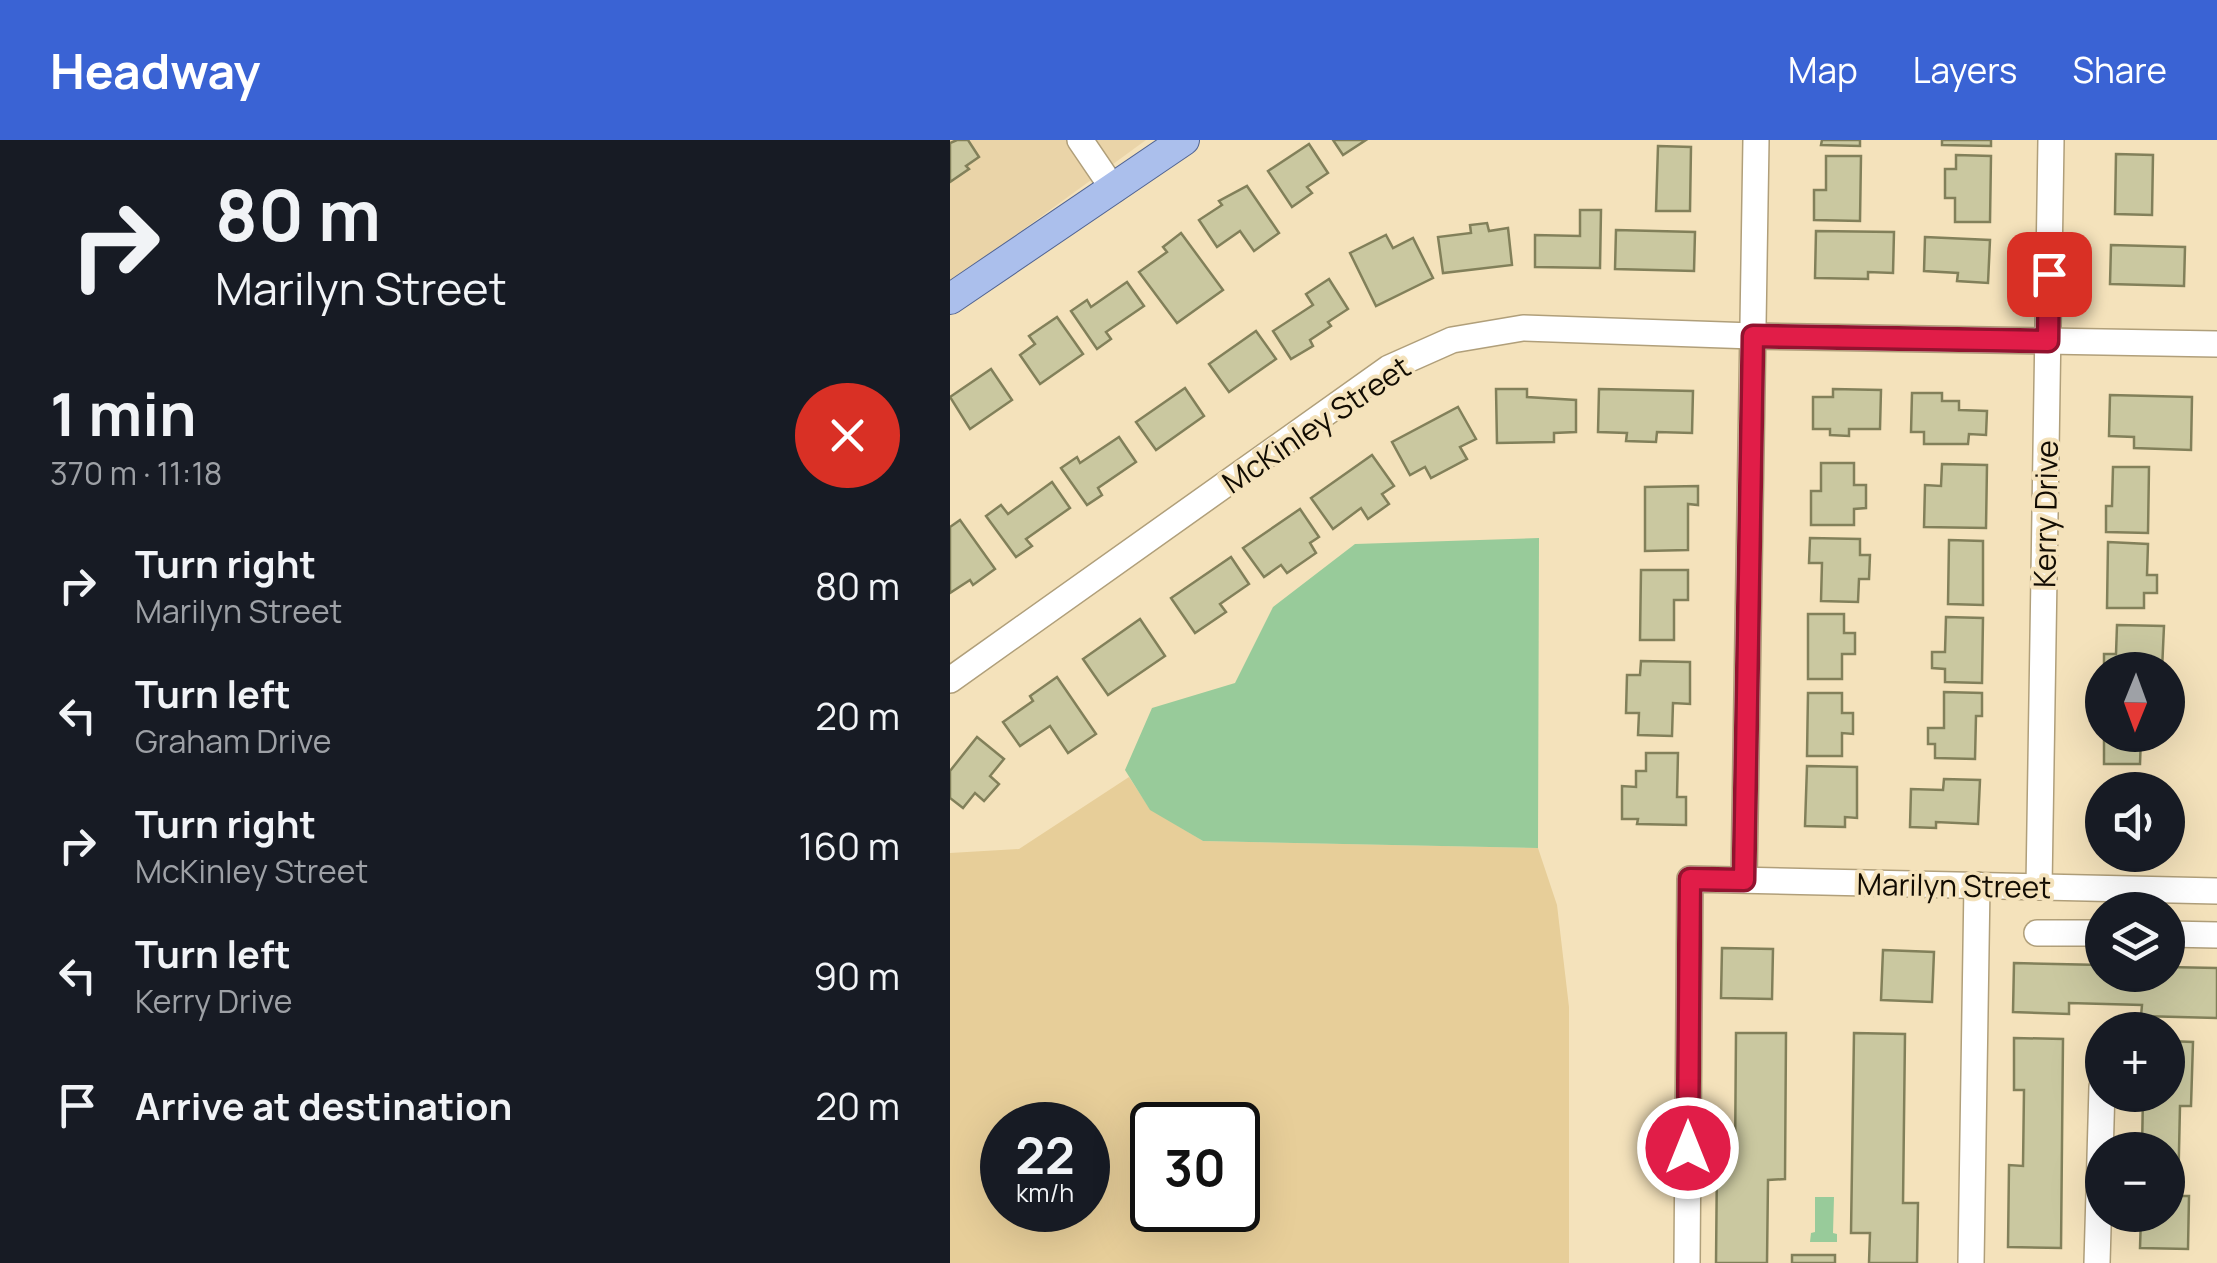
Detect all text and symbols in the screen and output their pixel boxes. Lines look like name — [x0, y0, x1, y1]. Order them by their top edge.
text: Headway — [50, 38, 260, 103]
text: Map — [1788, 46, 1858, 94]
text: Layers — [1913, 46, 2017, 94]
text: Share — [2072, 46, 2167, 94]
text: 80 m — [215, 166, 381, 262]
icon: right — [50, 180, 180, 310]
pin — [2007, 232, 2092, 317]
icon: arrive — [2022, 247, 2077, 302]
text: Marilyn Street — [215, 257, 507, 319]
street label: McKinley Street — [1214, 346, 1418, 502]
text: 1 min — [50, 372, 197, 454]
button: close — [795, 383, 900, 488]
street label: Kerry Drive — [2023, 440, 2067, 588]
text: 370 m · 11:18 — [50, 451, 222, 495]
text: Turn right — [135, 537, 316, 589]
icon: right — [50, 558, 105, 613]
text: 80 m — [815, 559, 900, 611]
text: Marilyn Street — [135, 589, 342, 633]
north arrow — [2085, 652, 2185, 752]
map controls — [2085, 652, 2185, 1232]
text: Turn left — [135, 667, 291, 719]
icon: left — [50, 688, 105, 743]
text: 20 m — [815, 689, 900, 741]
text: Graham Drive — [135, 719, 331, 763]
button: sound — [2085, 772, 2185, 872]
text: Turn right — [135, 797, 316, 849]
icon: right — [50, 818, 105, 873]
text: 160 m — [799, 819, 900, 871]
text: McKinley Street — [135, 849, 368, 893]
street label: Marilyn Street — [1856, 863, 2052, 907]
button: layers — [2085, 892, 2185, 992]
text: Turn left — [135, 927, 291, 979]
icon: left — [50, 948, 105, 1003]
text: 90 m — [813, 949, 900, 1001]
text: Kerry Drive — [135, 979, 292, 1023]
button: + — [2085, 1012, 2185, 1112]
icon: arrive — [50, 1078, 105, 1133]
text: Arrive at destination — [135, 1079, 512, 1131]
text: 20 m — [815, 1079, 900, 1131]
position arrow — [1636, 1096, 1740, 1200]
speed limit sign: 30 — [1130, 1102, 1260, 1232]
text: 22 — [1015, 1121, 1075, 1189]
button: − — [2085, 1132, 2185, 1232]
text: km/h — [1016, 1175, 1074, 1210]

